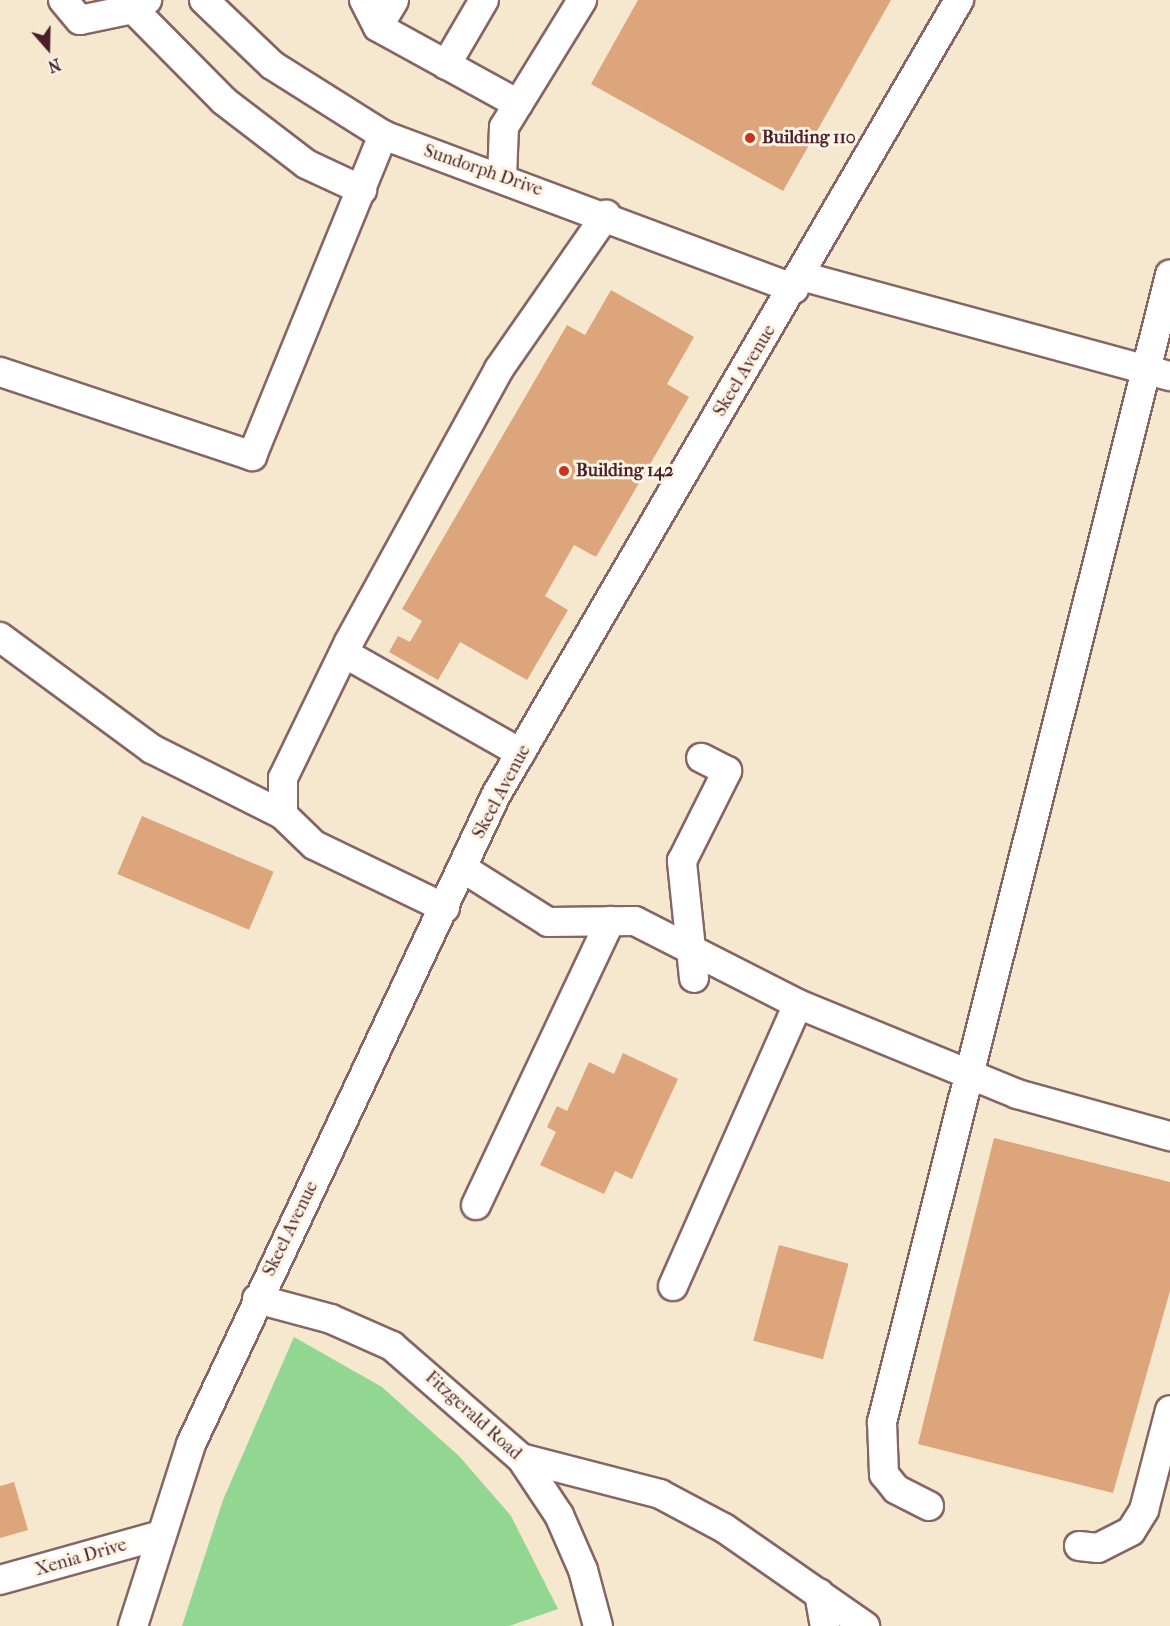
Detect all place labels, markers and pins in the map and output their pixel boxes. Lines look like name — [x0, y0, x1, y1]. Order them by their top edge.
place label: Building 110 — [762, 127, 856, 149]
marker: Building 110 — [743, 131, 757, 145]
place label: Building 142 — [576, 460, 673, 482]
marker: Building 142 — [557, 464, 571, 478]

